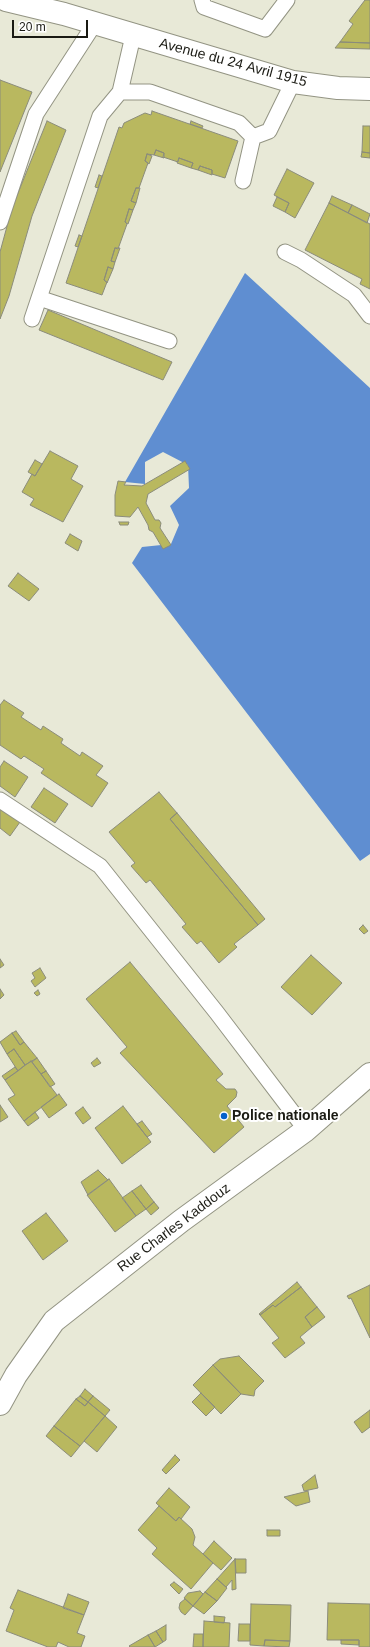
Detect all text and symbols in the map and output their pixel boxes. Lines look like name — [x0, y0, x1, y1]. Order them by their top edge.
scale bar — [14, 12, 90, 38]
text: 20 m — [19, 20, 46, 34]
street label: Avenue du 24 Avril 1915 — [157, 35, 309, 91]
place label: Police nationale — [232, 1108, 339, 1124]
marker: Police nationale — [219, 1111, 229, 1121]
street label: Rue Charles Kaddouz — [114, 1180, 234, 1276]

